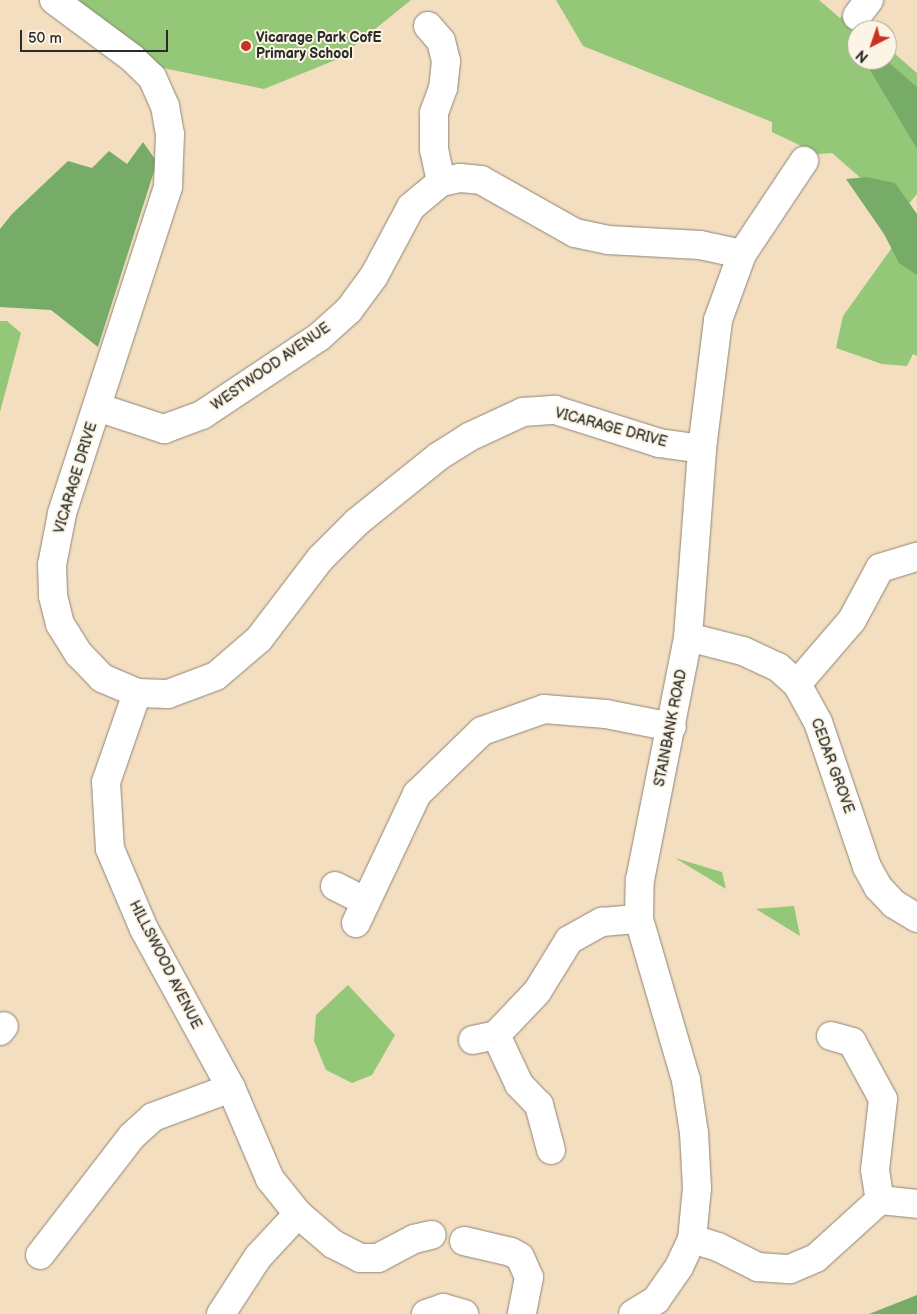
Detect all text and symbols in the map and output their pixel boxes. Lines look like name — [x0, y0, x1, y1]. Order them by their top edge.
scale bar — [22, 20, 170, 52]
north arrow — [847, 20, 897, 70]
text: 50 m — [28, 29, 62, 48]
place label: Vicarage Park CofE Primary School — [256, 30, 382, 62]
marker: Vicarage Park CofE Primary School — [240, 40, 252, 52]
text: N — [853, 46, 872, 66]
street label: WESTWOOD AVENUE — [208, 320, 334, 414]
street label: VICARAGE DRIVE — [553, 405, 669, 451]
street label: VICARAGE DRIVE — [51, 420, 101, 536]
street label: STAINBANK ROAD — [651, 668, 691, 788]
street label: CEDAR GROVE — [807, 716, 857, 816]
street label: HILLSWOOD AVENUE — [125, 898, 205, 1032]

